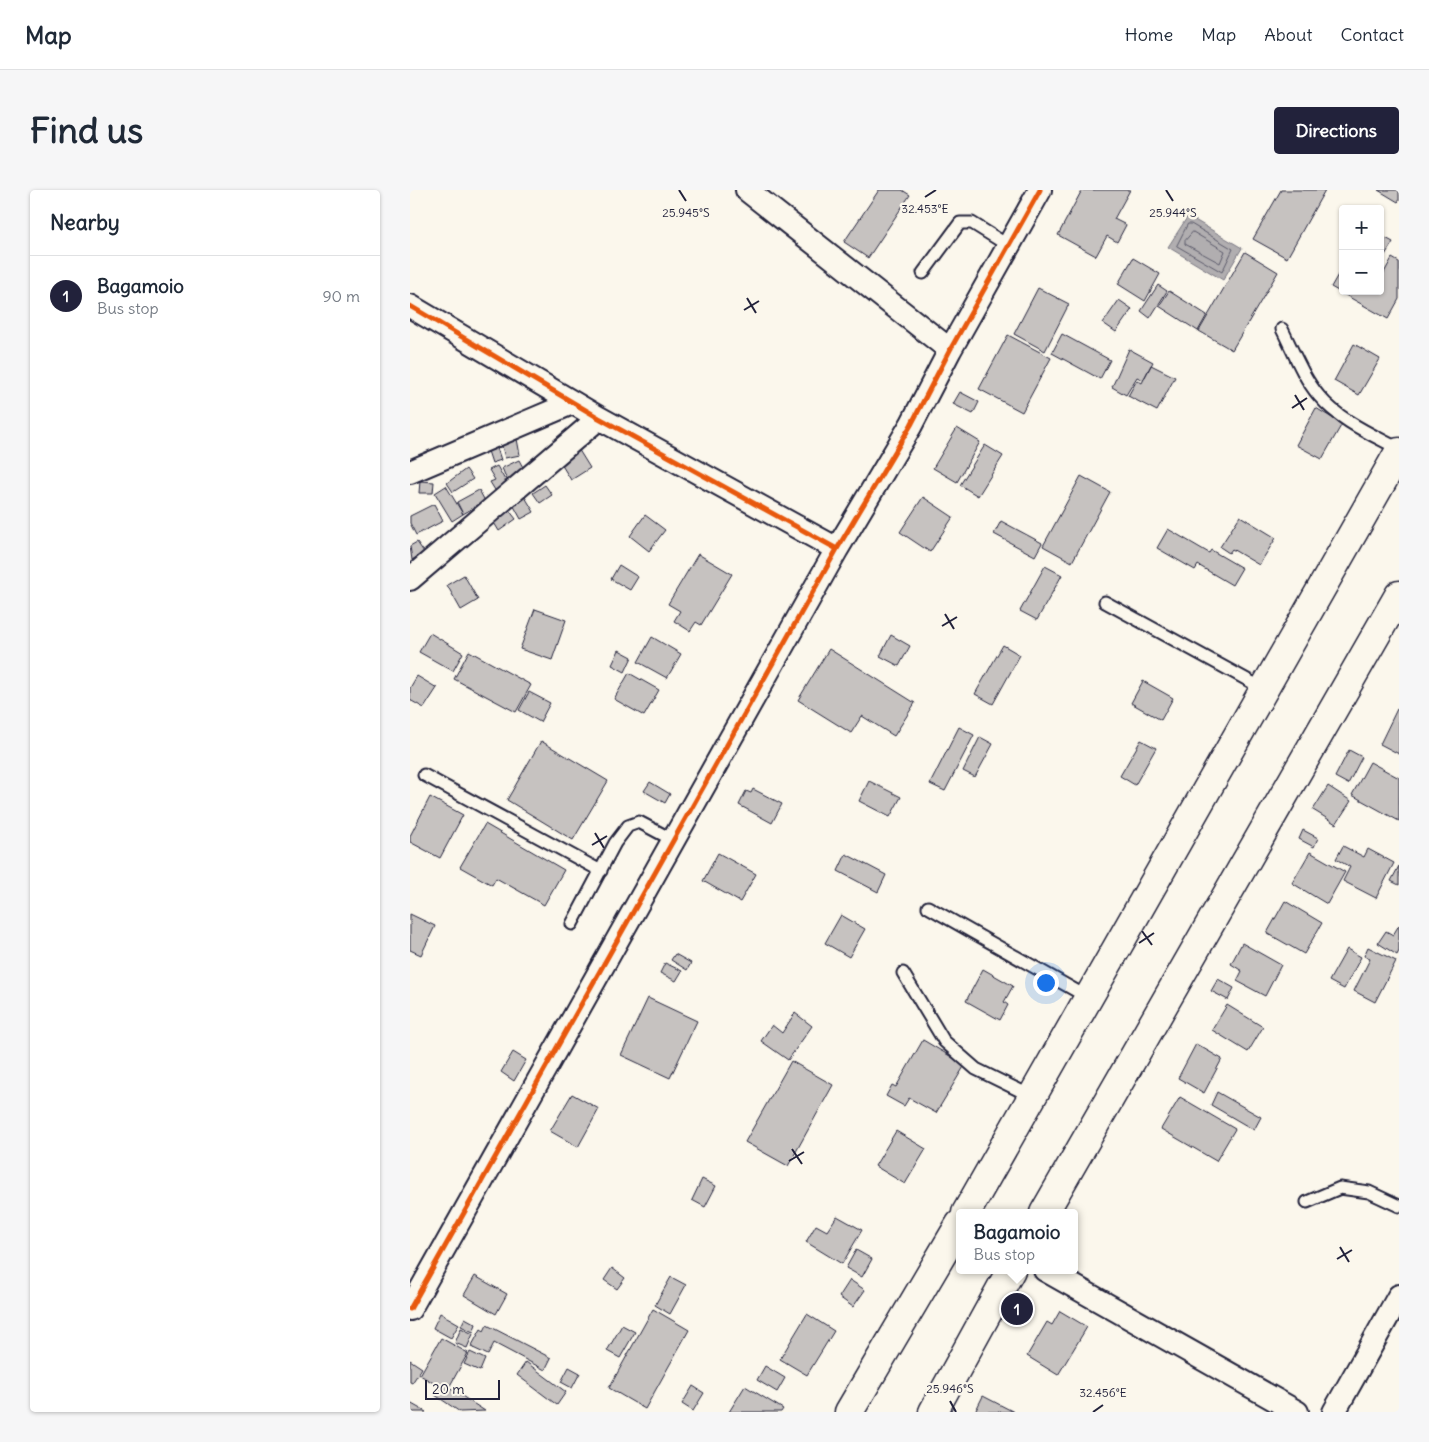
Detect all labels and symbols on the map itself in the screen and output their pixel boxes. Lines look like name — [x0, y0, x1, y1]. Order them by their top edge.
text: 32.453°E — [901, 201, 949, 216]
text: 25.945°S — [662, 205, 710, 220]
text: 25.944°S — [1149, 205, 1197, 220]
your location — [1033, 970, 1059, 996]
pin: 1 — [1001, 1290, 1033, 1328]
scale bar — [425, 1377, 500, 1400]
text: 25.946°S — [926, 1381, 974, 1396]
text: 32.456°E — [1079, 1385, 1127, 1400]

